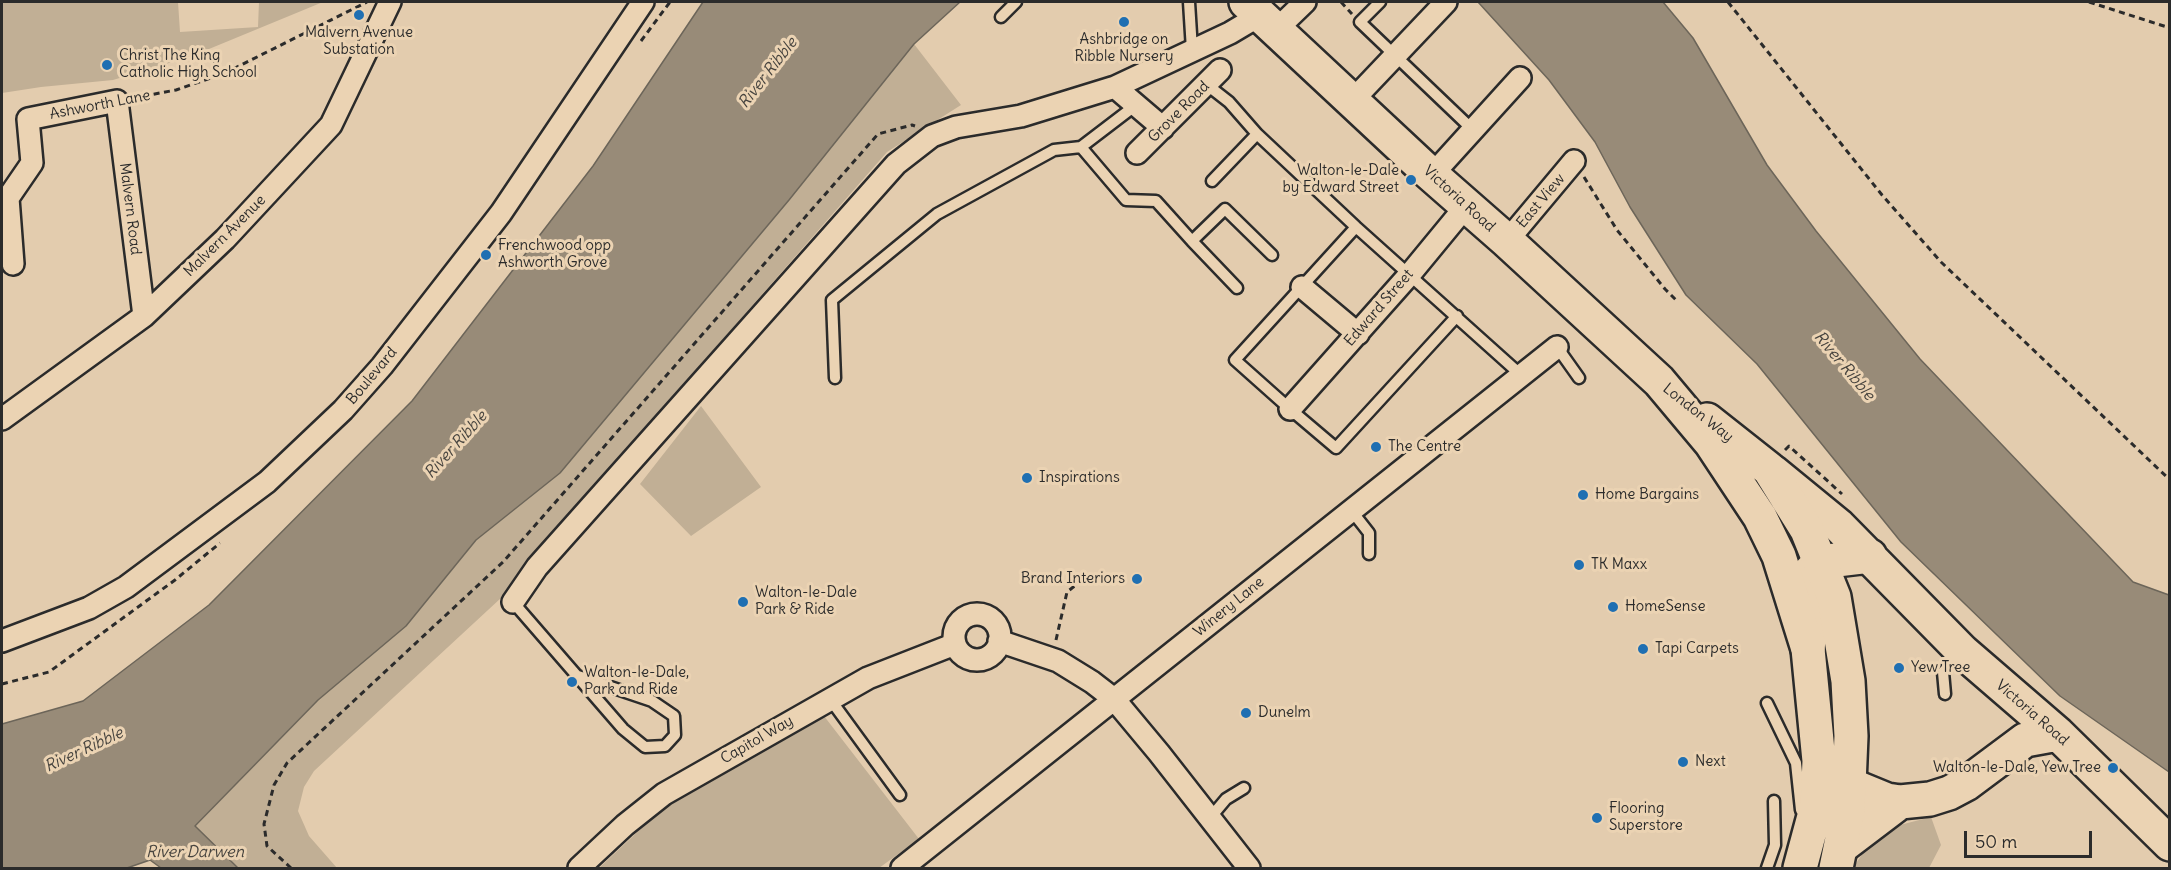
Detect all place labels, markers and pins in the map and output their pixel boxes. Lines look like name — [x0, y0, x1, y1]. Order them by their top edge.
marker: Malvern Avenue Substation — [352, 8, 366, 22]
marker: Ashbridge on Ribble Nursery — [1117, 15, 1131, 29]
place label: Malvern Avenue Substation — [305, 24, 413, 59]
place label: Ashbridge on Ribble Nursery — [1074, 31, 1174, 66]
place label: Christ The King Catholic High School — [119, 47, 257, 82]
marker: Christ The King Catholic High School — [100, 58, 114, 72]
place label: Walton-le-Dale by Edward Street — [1282, 162, 1399, 197]
marker: Walton-le-Dale by Edward Street — [1404, 173, 1418, 187]
place label: Frenchwood opp Ashworth Grove — [498, 237, 611, 272]
marker: Frenchwood opp Ashworth Grove — [479, 248, 493, 262]
place label: The Centre — [1388, 438, 1461, 456]
marker: The Centre — [1369, 440, 1383, 454]
place label: Inspirations — [1039, 469, 1120, 487]
marker: Inspirations — [1020, 471, 1034, 485]
place label: Home Bargains — [1595, 486, 1699, 504]
marker: Home Bargains — [1576, 488, 1590, 502]
place label: TK Maxx — [1591, 556, 1647, 574]
marker: TK Maxx — [1572, 558, 1586, 572]
place label: Brand Interiors — [1021, 570, 1125, 588]
marker: Brand Interiors — [1130, 572, 1144, 586]
place label: Walton-le-Dale Park & Ride — [755, 584, 857, 619]
marker: Walton-le-Dale Park & Ride — [736, 595, 750, 609]
place label: HomeSense — [1625, 598, 1705, 616]
marker: HomeSense — [1606, 600, 1620, 614]
place label: Tapi Carpets — [1655, 640, 1739, 658]
marker: Tapi Carpets — [1636, 642, 1650, 656]
place label: Yew Tree — [1911, 659, 1970, 677]
marker: Yew Tree — [1892, 661, 1906, 675]
place label: Walton-le-Dale, Park and Ride — [584, 664, 689, 699]
marker: Walton-le-Dale, Park and Ride — [565, 675, 579, 689]
place label: Dunelm — [1258, 704, 1311, 722]
marker: Dunelm — [1239, 706, 1253, 720]
place label: Next — [1695, 753, 1726, 771]
marker: Next — [1676, 755, 1690, 769]
place label: Walton-le-Dale, Yew Tree — [1933, 759, 2101, 777]
marker: Walton-le-Dale, Yew Tree — [2106, 761, 2120, 775]
place label: Flooring Superstore — [1609, 800, 1683, 835]
marker: Flooring Superstore — [1590, 811, 1604, 825]

